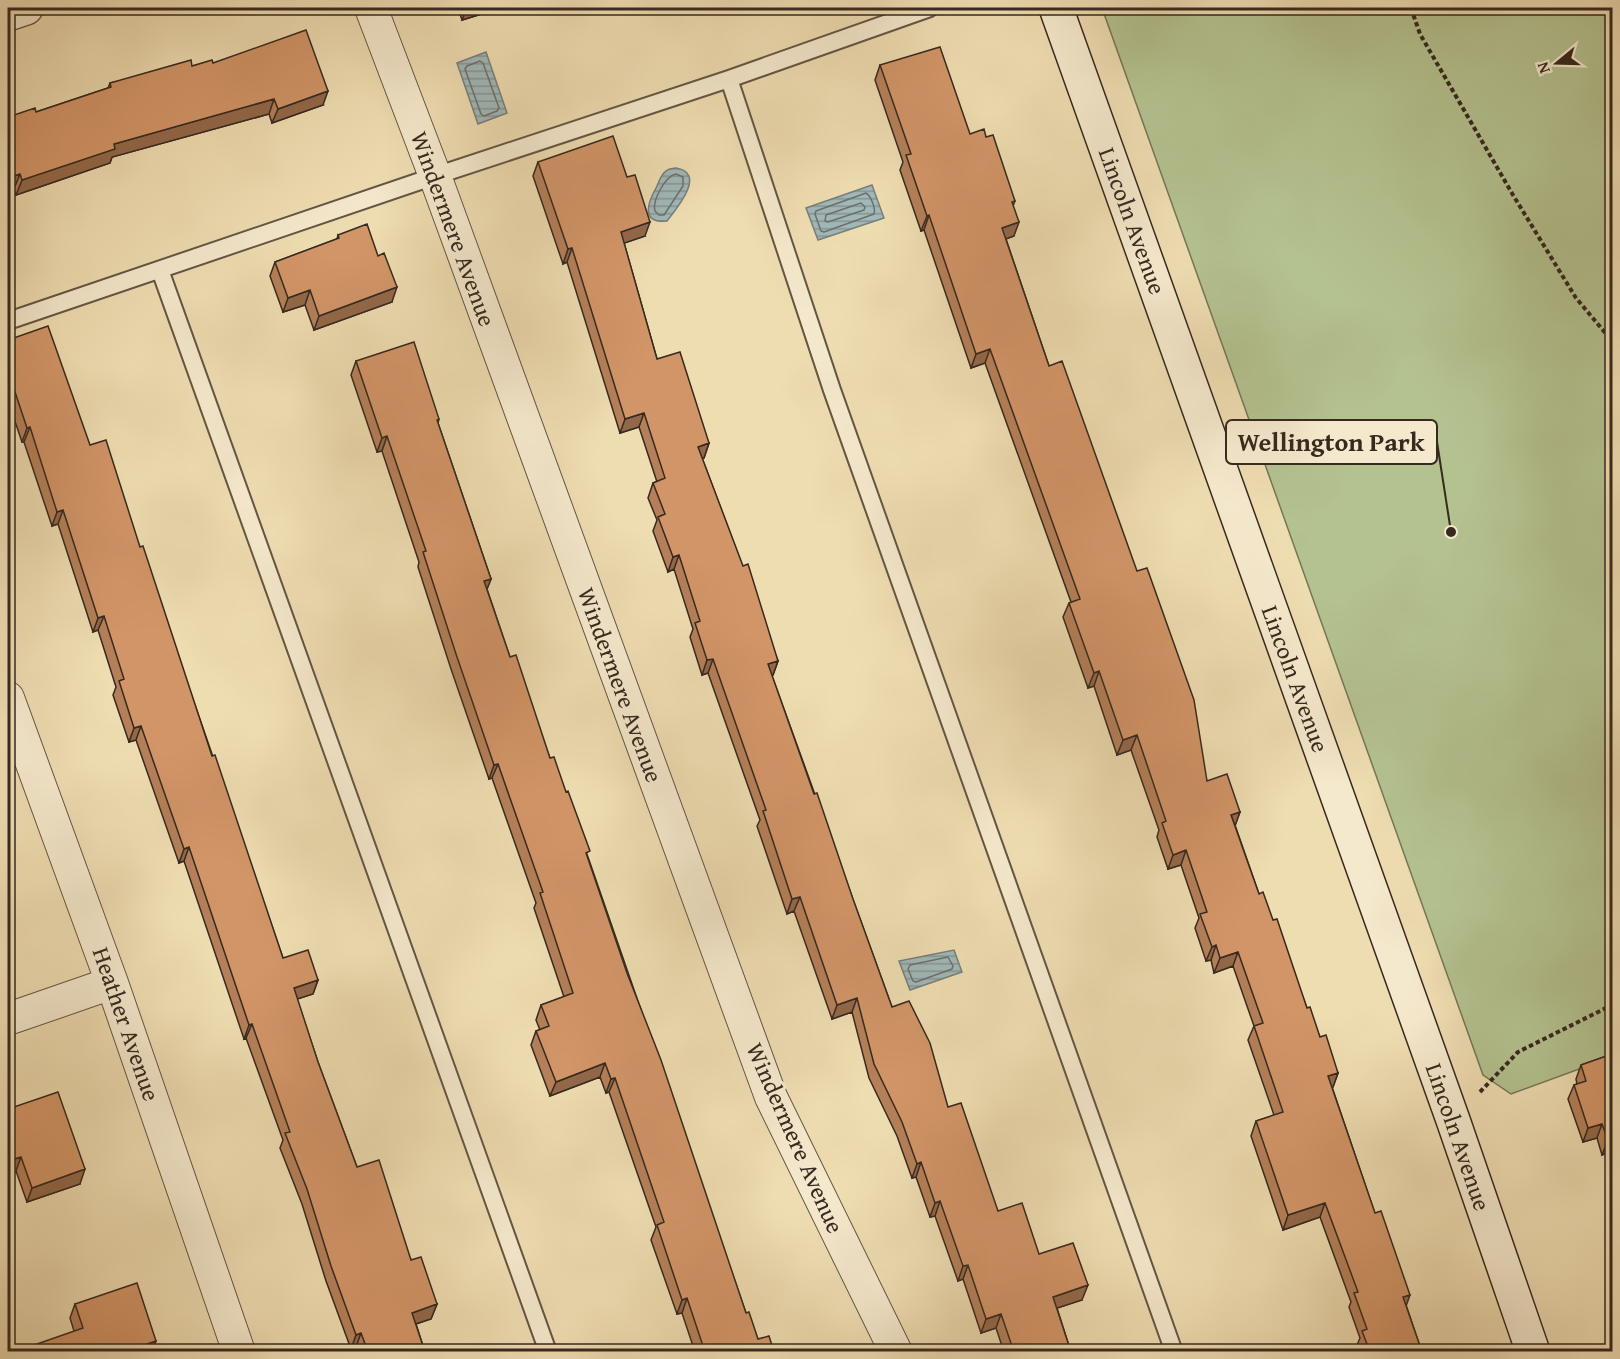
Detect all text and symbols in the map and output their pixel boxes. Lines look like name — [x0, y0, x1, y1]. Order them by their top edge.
north arrow — [1527, 33, 1587, 93]
text: N — [1530, 59, 1556, 77]
street label: Windermere Avenue — [402, 126, 505, 331]
street label: Lincoln Avenue — [1090, 142, 1175, 299]
callout: Wellington Park — [1226, 420, 1437, 464]
text: Wellington Park — [1237, 422, 1425, 461]
street label: Windermere Avenue — [569, 582, 672, 787]
street label: Lincoln Avenue — [1253, 600, 1338, 757]
street label: Heather Avenue — [84, 942, 169, 1105]
street label: Windermere Avenue — [738, 1037, 853, 1239]
street label: Lincoln Avenue — [1417, 1058, 1500, 1215]

